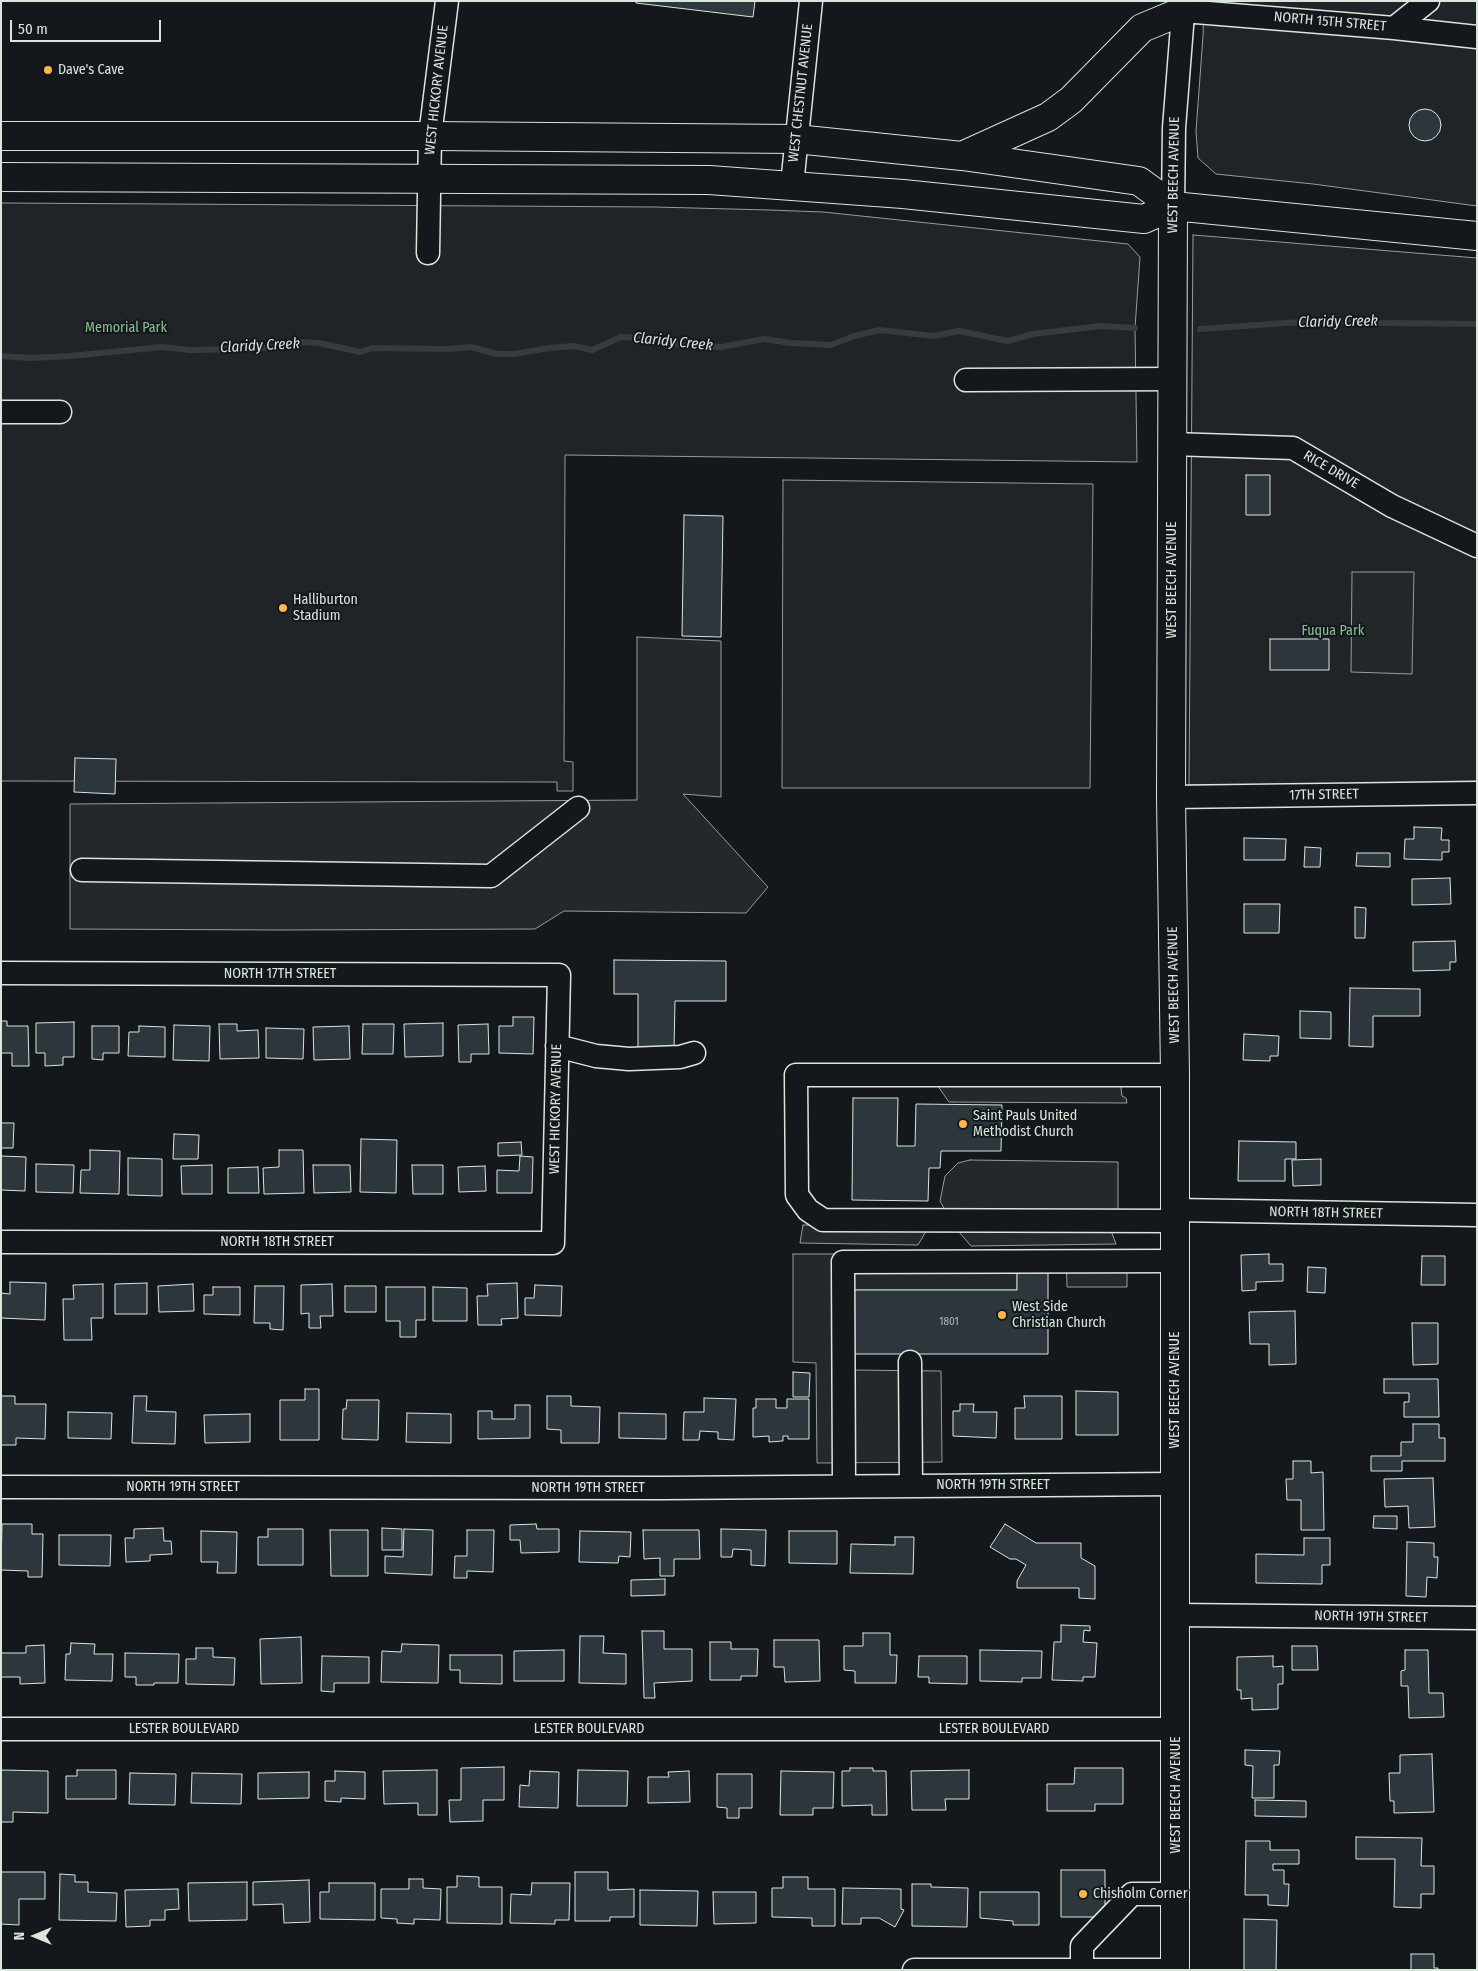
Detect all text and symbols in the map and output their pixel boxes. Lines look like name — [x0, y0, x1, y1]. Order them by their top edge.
street label: NORTH 15TH STREET — [1273, 9, 1387, 35]
scale bar — [12, 10, 164, 42]
text: 50 m — [18, 20, 48, 38]
street label: WEST CHESTNUT AVENUE — [785, 23, 817, 163]
street label: WEST HICKORY AVENUE — [422, 24, 452, 156]
place label: Dave's Cave — [58, 62, 124, 78]
marker: Dave's Cave — [42, 64, 54, 76]
street label: WEST BEECH AVENUE — [1165, 116, 1183, 234]
water label: Claridy Creek — [1298, 312, 1378, 332]
park label: Memorial Park — [85, 320, 167, 336]
water label: Claridy Creek — [632, 329, 714, 355]
water label: Claridy Creek — [220, 335, 300, 357]
street label: RICE DRIVE — [1300, 447, 1362, 493]
street label: WEST BEECH AVENUE — [1164, 522, 1180, 638]
place label: Halliburton Stadium — [293, 592, 358, 624]
marker: Halliburton Stadium — [277, 602, 289, 614]
park label: Fuqua Park — [1302, 623, 1364, 639]
street label: 17TH STREET — [1289, 786, 1359, 804]
street label: WEST BEECH AVENUE — [1165, 926, 1183, 1044]
street label: NORTH 17TH STREET — [224, 966, 336, 982]
street label: WEST HICKORY AVENUE — [546, 1044, 566, 1174]
place label: Saint Pauls United Methodist Church — [973, 1108, 1077, 1140]
marker: Saint Pauls United Methodist Church — [957, 1118, 969, 1130]
street label: NORTH 18TH STREET — [1269, 1204, 1383, 1222]
street label: NORTH 18TH STREET — [220, 1234, 334, 1250]
place label: West Side Christian Church — [1012, 1299, 1106, 1331]
marker: West Side Christian Church — [996, 1309, 1008, 1321]
house number: 1801 — [939, 1315, 959, 1329]
street label: WEST BEECH AVENUE — [1167, 1332, 1183, 1448]
street label: NORTH 19TH STREET — [936, 1477, 1050, 1493]
street label: NORTH 19TH STREET — [126, 1479, 240, 1495]
street label: NORTH 19TH STREET — [531, 1480, 645, 1496]
street label: NORTH 19TH STREET — [1314, 1608, 1428, 1626]
street label: LESTER BOULEVARD — [129, 1721, 239, 1737]
street label: LESTER BOULEVARD — [534, 1721, 644, 1737]
street label: LESTER BOULEVARD — [939, 1721, 1049, 1737]
street label: WEST BEECH AVENUE — [1168, 1737, 1184, 1853]
place label: Chisholm Corner — [1093, 1886, 1188, 1902]
marker: Chisholm Corner — [1077, 1888, 1089, 1900]
north arrow — [10, 1911, 60, 1961]
text: N — [11, 1932, 28, 1940]

